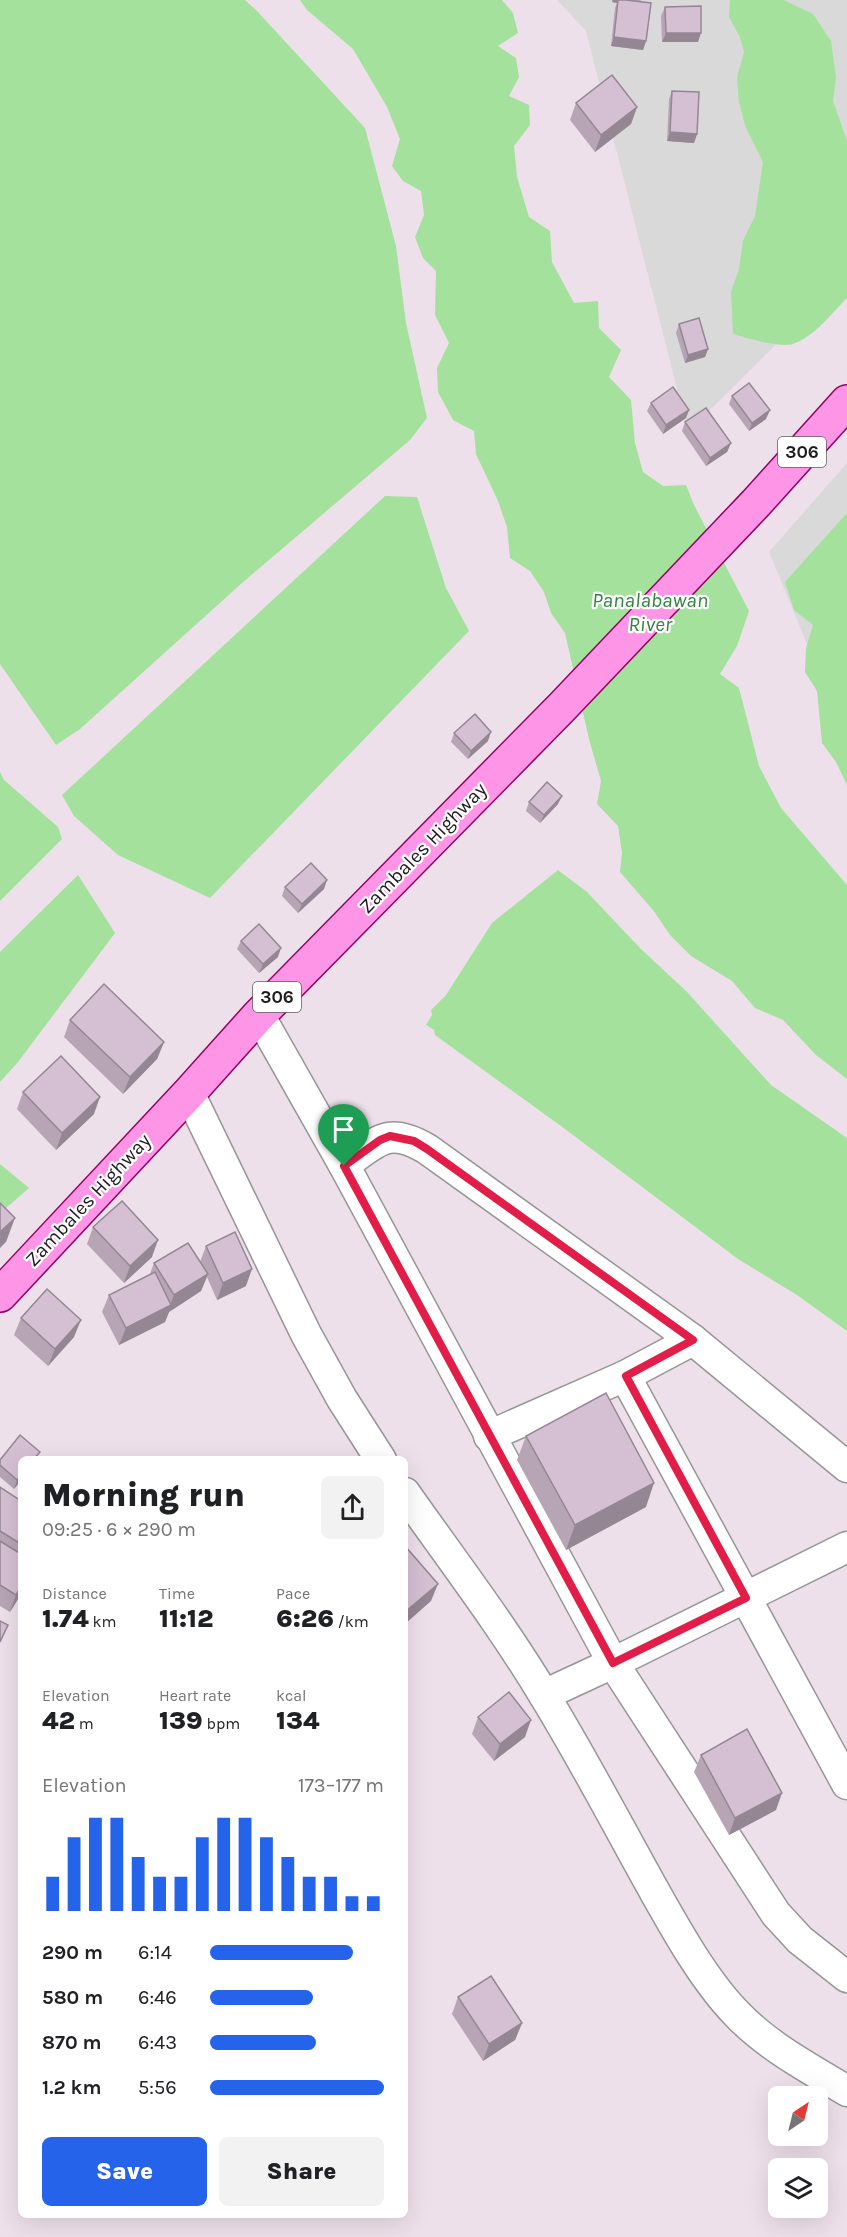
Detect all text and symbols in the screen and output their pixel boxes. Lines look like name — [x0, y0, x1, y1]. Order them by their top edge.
road number: 306 — [778, 437, 826, 467]
water label: Panalabawan River — [592, 588, 708, 636]
street label: Zambales Highway — [355, 778, 491, 918]
road number: 306 — [253, 982, 301, 1012]
pin — [318, 1104, 369, 1166]
icon: arrive — [327, 1113, 360, 1146]
street label: Zambales Highway — [21, 1129, 155, 1271]
text: Morning run — [42, 1476, 245, 1514]
button: share — [321, 1476, 384, 1539]
text: 09:25 · 6 × 290 m — [42, 1518, 196, 1541]
text: Distance — [42, 1584, 107, 1603]
text: Time — [159, 1584, 195, 1603]
text: Pace — [276, 1584, 310, 1603]
text: 1.74 — [42, 1603, 89, 1634]
text: 11:12 — [159, 1603, 213, 1634]
text: 6:26 — [276, 1603, 334, 1634]
text: km — [89, 1612, 117, 1631]
text: /km — [334, 1612, 369, 1631]
text: Elevation — [42, 1686, 110, 1705]
text: Heart rate — [159, 1686, 231, 1705]
text: kcal — [276, 1686, 307, 1705]
text: 42 — [42, 1705, 75, 1736]
text: 139 — [159, 1705, 203, 1736]
text: 134 — [276, 1705, 320, 1736]
text: m — [75, 1714, 94, 1733]
text: bpm — [203, 1714, 240, 1733]
text: Elevation — [42, 1774, 127, 1797]
text: 173–177 m — [298, 1774, 384, 1797]
text: 290 m — [42, 1941, 103, 1964]
text: 6:14 — [138, 1941, 172, 1964]
text: 580 m — [42, 1986, 103, 2009]
text: 6:46 — [138, 1986, 177, 2009]
text: 870 m — [42, 2031, 102, 2054]
text: 6:43 — [138, 2031, 177, 2054]
text: 1.2 km — [42, 2076, 101, 2099]
text: 5:56 — [138, 2076, 177, 2099]
north arrow — [768, 2086, 828, 2146]
map controls — [768, 2086, 828, 2218]
button: Save — [42, 2137, 207, 2206]
button: Share — [219, 2137, 384, 2206]
button: layers — [768, 2158, 828, 2218]

